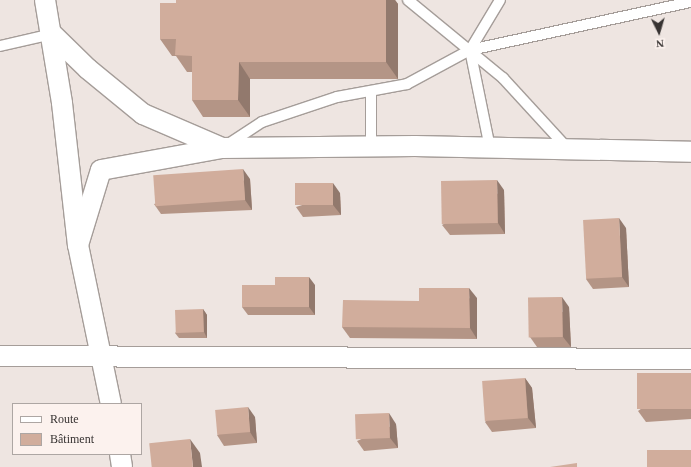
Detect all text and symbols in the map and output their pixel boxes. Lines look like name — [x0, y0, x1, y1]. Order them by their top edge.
north arrow — [639, 12, 679, 52]
text: N — [656, 38, 665, 50]
legend — [12, 403, 142, 455]
text: Route — [50, 412, 79, 426]
text: Bâtiment — [50, 432, 94, 446]

